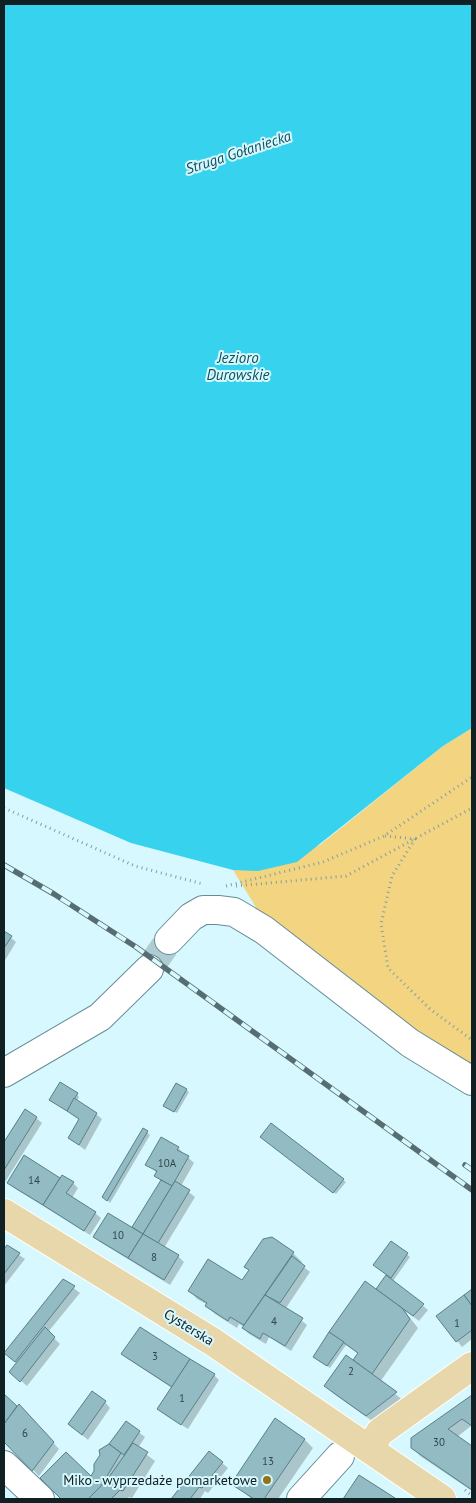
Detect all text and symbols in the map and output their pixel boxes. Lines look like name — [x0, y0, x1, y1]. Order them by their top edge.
water label: Struga Gołaniecka — [183, 126, 294, 178]
water label: Jezioro Durowskie — [206, 348, 270, 384]
house number: 10A — [158, 1156, 177, 1170]
house number: 14 — [28, 1173, 40, 1187]
house number: 10 — [112, 1228, 124, 1242]
house number: 8 — [151, 1250, 157, 1264]
street label: Cysterska — [161, 1305, 217, 1349]
house number: 4 — [271, 1314, 277, 1328]
house number: 1 — [454, 1316, 460, 1330]
house number: 3 — [152, 1349, 158, 1363]
house number: 2 — [348, 1364, 354, 1378]
house number: 1 — [179, 1391, 185, 1405]
house number: 6 — [22, 1426, 28, 1440]
house number: 30 — [433, 1435, 445, 1449]
house number: 13 — [262, 1454, 274, 1468]
place label: Miko - wyprzedaże pomarketowe — [63, 1471, 257, 1489]
marker: Miko - wyprzedaże pomarketowe — [261, 1474, 273, 1486]

